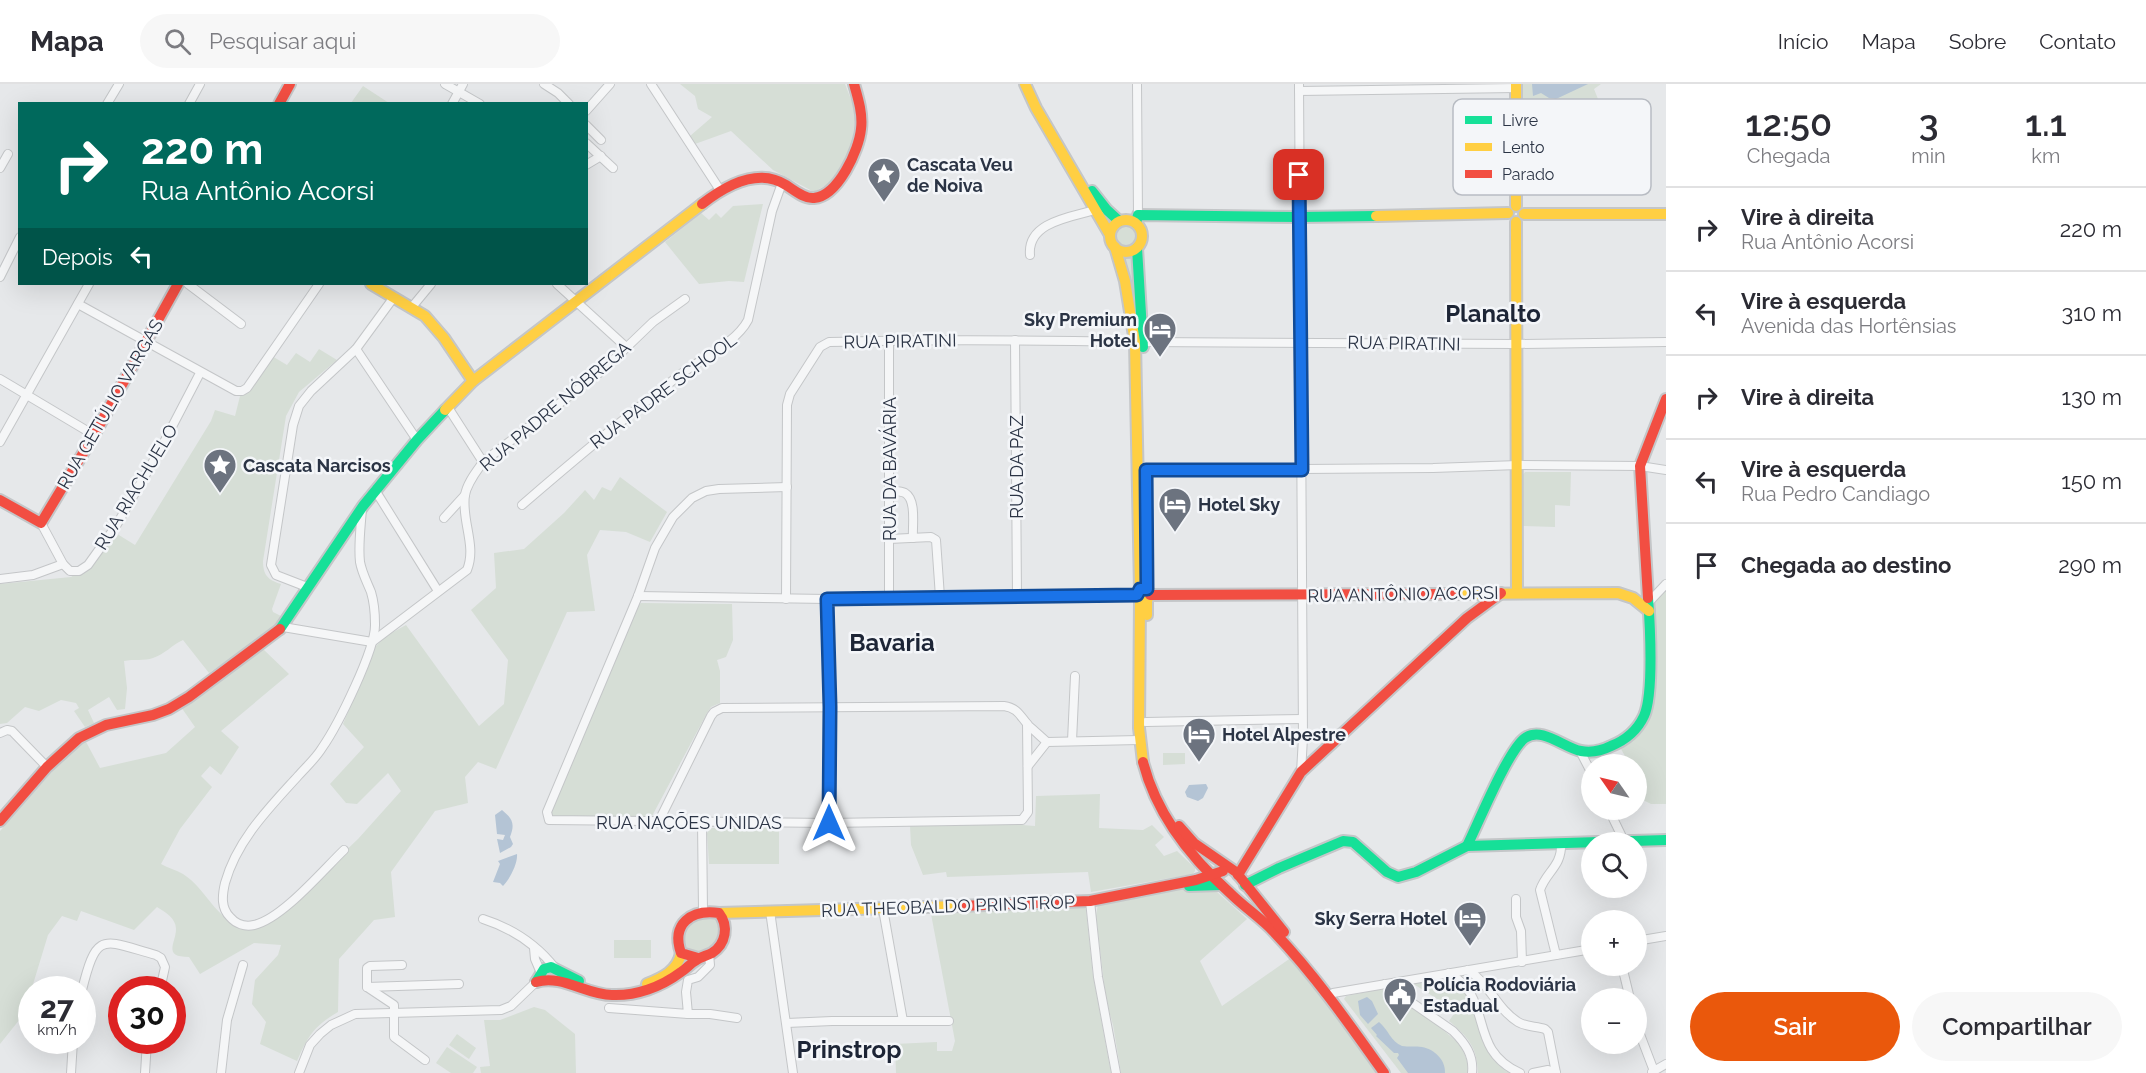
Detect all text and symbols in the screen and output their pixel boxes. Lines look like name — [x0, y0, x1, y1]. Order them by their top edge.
search box — [140, 14, 560, 68]
text: Mapa — [30, 25, 104, 58]
icon: search — [161, 25, 194, 58]
text: Pesquisar aqui — [209, 28, 356, 54]
text: Início — [1778, 29, 1828, 54]
text: Mapa — [1861, 29, 1916, 54]
text: Sobre — [1949, 29, 2006, 54]
text: Contato — [2039, 29, 2116, 54]
legend — [1453, 99, 1651, 195]
text: 12:50 — [1745, 102, 1832, 144]
text: 3 — [1919, 102, 1938, 144]
text: 1.1 — [2025, 102, 2067, 144]
text: Livre — [1502, 111, 1538, 130]
text: 220 m — [141, 125, 263, 174]
icon: right — [42, 126, 120, 204]
text: Lento — [1502, 138, 1545, 157]
text: Chegada — [1747, 144, 1831, 168]
text: min — [1911, 144, 1946, 168]
text: km — [2031, 144, 2060, 168]
pin — [1273, 149, 1324, 200]
place label: Cascata Veu de Noiva — [907, 154, 1013, 196]
place icon: Cascata Veu de Noiva — [866, 156, 902, 203]
icon: arrive — [1282, 158, 1315, 191]
text: Parado — [1502, 165, 1554, 184]
text: Rua Antônio Acorsi — [141, 175, 375, 206]
text: Vire à direita — [1741, 204, 1874, 230]
icon: right — [1690, 213, 1723, 246]
text: 220 m — [2060, 216, 2122, 242]
text: Rua Antônio Acorsi — [1741, 230, 1914, 254]
icon: left — [125, 240, 158, 273]
text: Depois — [42, 244, 113, 270]
text: Vire à esquerda — [1741, 288, 1906, 314]
icon: left — [1690, 297, 1723, 330]
district label: Planalto — [1445, 299, 1541, 328]
text: 310 m — [2062, 300, 2122, 326]
place label: Sky Premium Hotel — [1024, 309, 1137, 351]
hotel icon: Sky Premium Hotel — [1142, 311, 1178, 358]
text: Avenida das Hortênsias — [1741, 314, 1956, 338]
street label: RUA GETÚLIO VARGAS — [52, 315, 167, 493]
street label: RUA PADRE SCHOOL — [586, 329, 741, 453]
street label: RUA PIRATINI — [843, 330, 957, 352]
street label: RUA PIRATINI — [1347, 332, 1461, 354]
street label: RUA PADRE NÓBREGA — [475, 336, 635, 475]
icon: right — [1690, 381, 1723, 414]
text: Vire à direita — [1741, 384, 1874, 410]
text: 130 m — [2062, 384, 2122, 410]
street label: RUA DA BAVÁRIA — [878, 397, 900, 541]
street label: RUA DA PAZ — [1006, 415, 1027, 519]
street label: RUA RIACHUELO — [90, 420, 182, 554]
place icon: Cascata Narcisos — [202, 447, 238, 494]
place label: Cascata Narcisos — [243, 455, 391, 476]
text: Vire à esquerda — [1741, 456, 1906, 482]
icon: left — [1690, 465, 1723, 498]
text: 150 m — [2061, 468, 2122, 494]
text: Rua Pedro Candiago — [1741, 482, 1930, 506]
hotel icon: Hotel Sky — [1157, 486, 1193, 533]
place label: Hotel Sky — [1198, 494, 1280, 515]
icon: arrive — [1690, 549, 1723, 582]
text: Chegada ao destino — [1741, 552, 1951, 578]
text: 290 m — [2058, 552, 2122, 578]
street label: RUA ANTÔNIO ACORSI — [1307, 581, 1499, 606]
district label: Bavaria — [849, 628, 935, 657]
hotel icon: Hotel Alpestre — [1181, 716, 1217, 763]
place label: Hotel Alpestre — [1222, 724, 1346, 745]
north arrow — [1581, 754, 1647, 820]
map controls — [1581, 754, 1647, 1054]
position arrow — [797, 791, 861, 855]
street label: RUA NAÇÕES UNIDAS — [596, 812, 782, 833]
button: search — [1581, 832, 1647, 898]
street label: RUA THEOBALDO PRINSTROP — [821, 891, 1075, 921]
hotel icon: Sky Serra Hotel — [1452, 900, 1488, 947]
place label: Sky Serra Hotel — [1315, 908, 1447, 929]
button: + — [1581, 910, 1647, 976]
place label: Polícia Rodoviária Estadual — [1423, 974, 1576, 1016]
speed limit sign: 30 — [108, 976, 186, 1054]
public building icon: Polícia Rodoviária Estadual — [1382, 976, 1418, 1023]
button: − — [1581, 988, 1647, 1054]
text: 27 — [40, 990, 74, 1025]
button: Sair — [1690, 992, 1900, 1061]
button: Compartilhar — [1912, 992, 2122, 1061]
text: km/h — [37, 1021, 77, 1039]
district label: Prinstrop — [797, 1035, 901, 1064]

